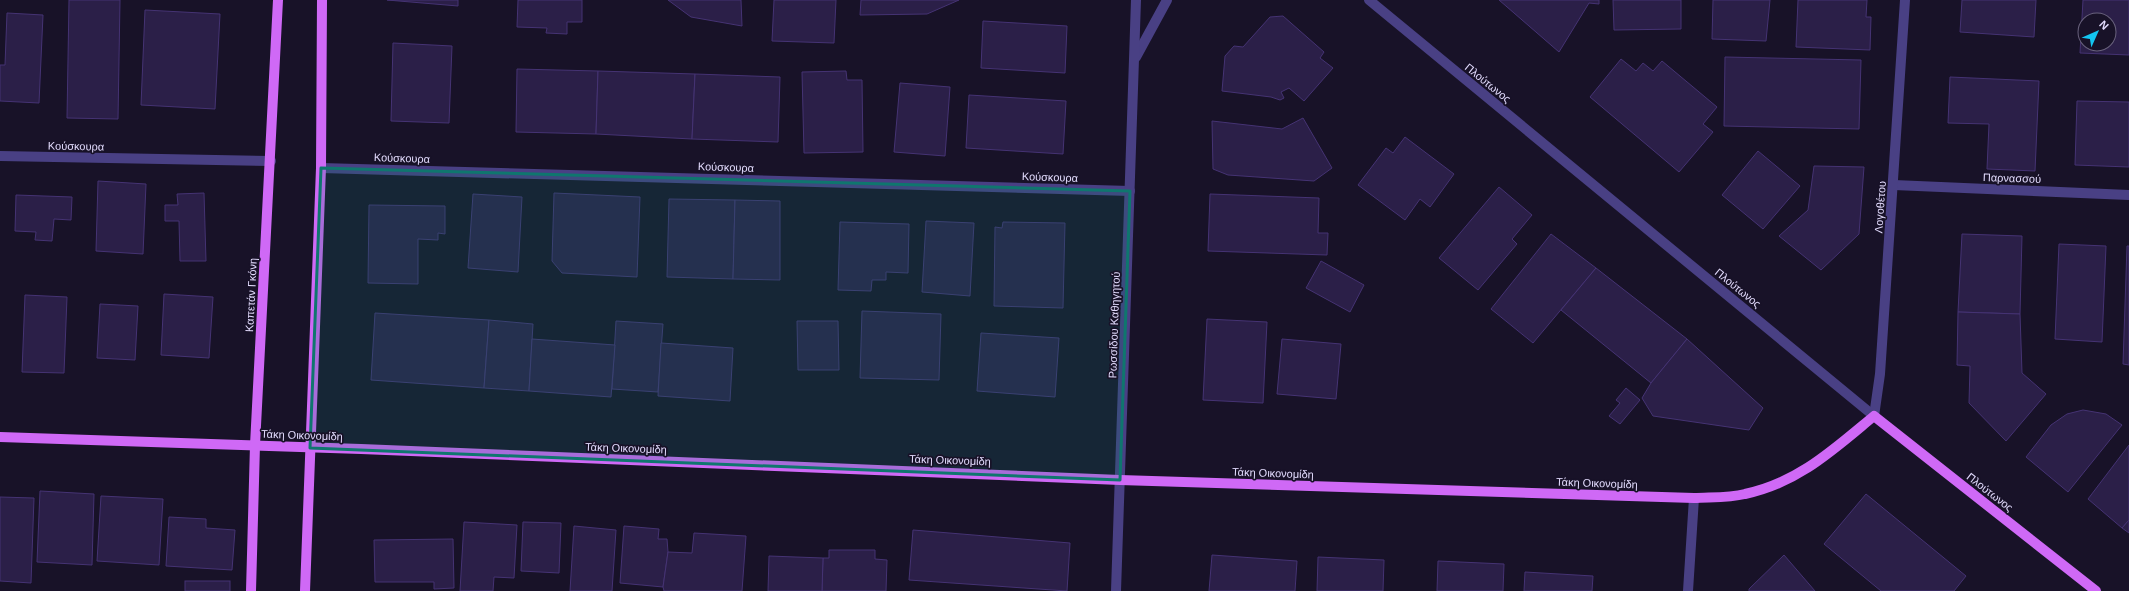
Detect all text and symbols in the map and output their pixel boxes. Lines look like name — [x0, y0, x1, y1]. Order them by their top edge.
north arrow — [2077, 12, 2117, 52]
text: N — [2097, 18, 2111, 32]
street label: Πλούτωνος — [1463, 61, 1513, 105]
street label: Κούσκουρα — [48, 140, 105, 153]
street label: Κούσκουρα — [374, 151, 431, 165]
street label: Κούσκουρα — [698, 160, 755, 174]
street label: Κούσκουρα — [1022, 170, 1079, 184]
street label: Παρνασσού — [1983, 171, 2041, 185]
street label: Λογοθέτου — [1872, 180, 1888, 234]
street label: Καπετάν Γκόνη — [243, 258, 259, 332]
street label: Πλούτωνος — [1713, 266, 1763, 310]
street label: Ρωσσίδου Καθηγητού — [1106, 271, 1122, 379]
street label: Τάκη Οικονομίδη — [261, 428, 343, 442]
street label: Τάκη Οικονομίδη — [585, 441, 667, 455]
street label: Τάκη Οικονομίδη — [909, 453, 991, 467]
street label: Τάκη Οικονομίδη — [1232, 466, 1314, 480]
street label: Πλούτωνος — [1965, 470, 2015, 514]
street label: Τάκη Οικονομίδη — [1556, 476, 1638, 490]

